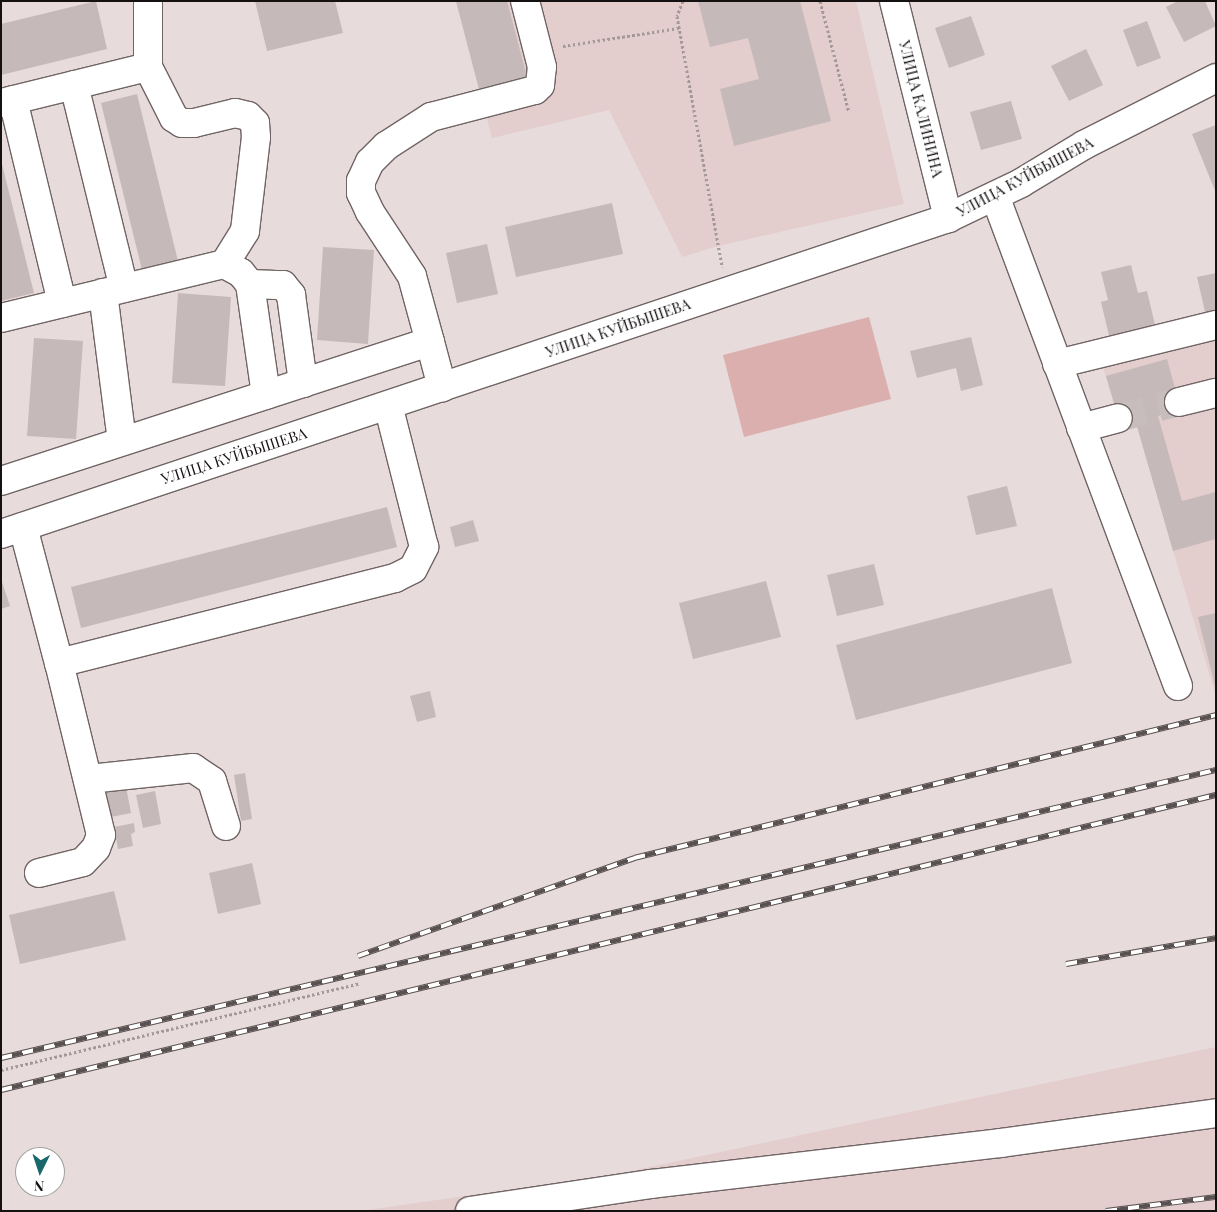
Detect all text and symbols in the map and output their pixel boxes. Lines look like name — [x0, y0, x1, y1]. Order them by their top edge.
street label: УЛИЦА КАЛИНИНА — [895, 39, 947, 179]
street label: УЛИЦА КУЙБЫШЕВА — [954, 133, 1096, 221]
street label: УЛИЦА КУЙБЫШЕВА — [543, 295, 693, 361]
street label: УЛИЦА КУЙБЫШЕВА — [159, 424, 309, 488]
north arrow — [15, 1147, 65, 1197]
text: N — [33, 1177, 45, 1196]

